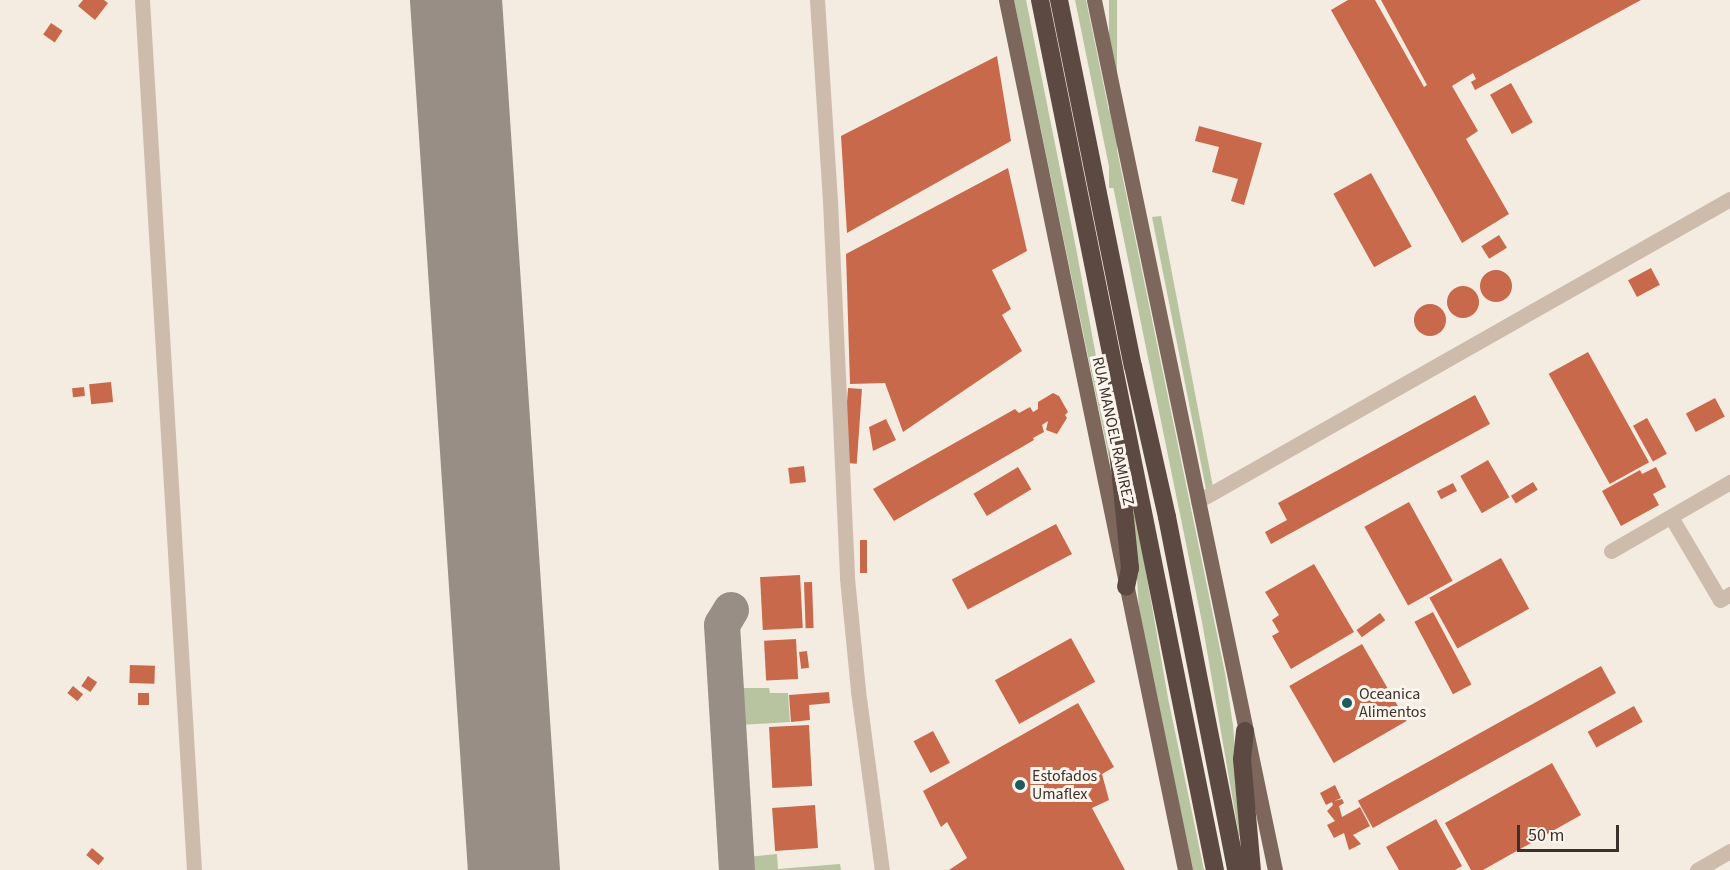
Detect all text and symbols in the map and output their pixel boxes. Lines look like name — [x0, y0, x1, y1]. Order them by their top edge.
street label: RUA MANOEL RAMIREZ — [1088, 355, 1138, 507]
place label: Oceanica Alimentos — [1359, 684, 1426, 722]
marker: Oceanica Alimentos — [1340, 696, 1354, 710]
place label: Estofados Umaflex — [1032, 766, 1097, 804]
marker: Estofados Umaflex — [1013, 778, 1027, 792]
scale bar — [1520, 813, 1622, 851]
text: 50 m — [1528, 823, 1564, 848]

